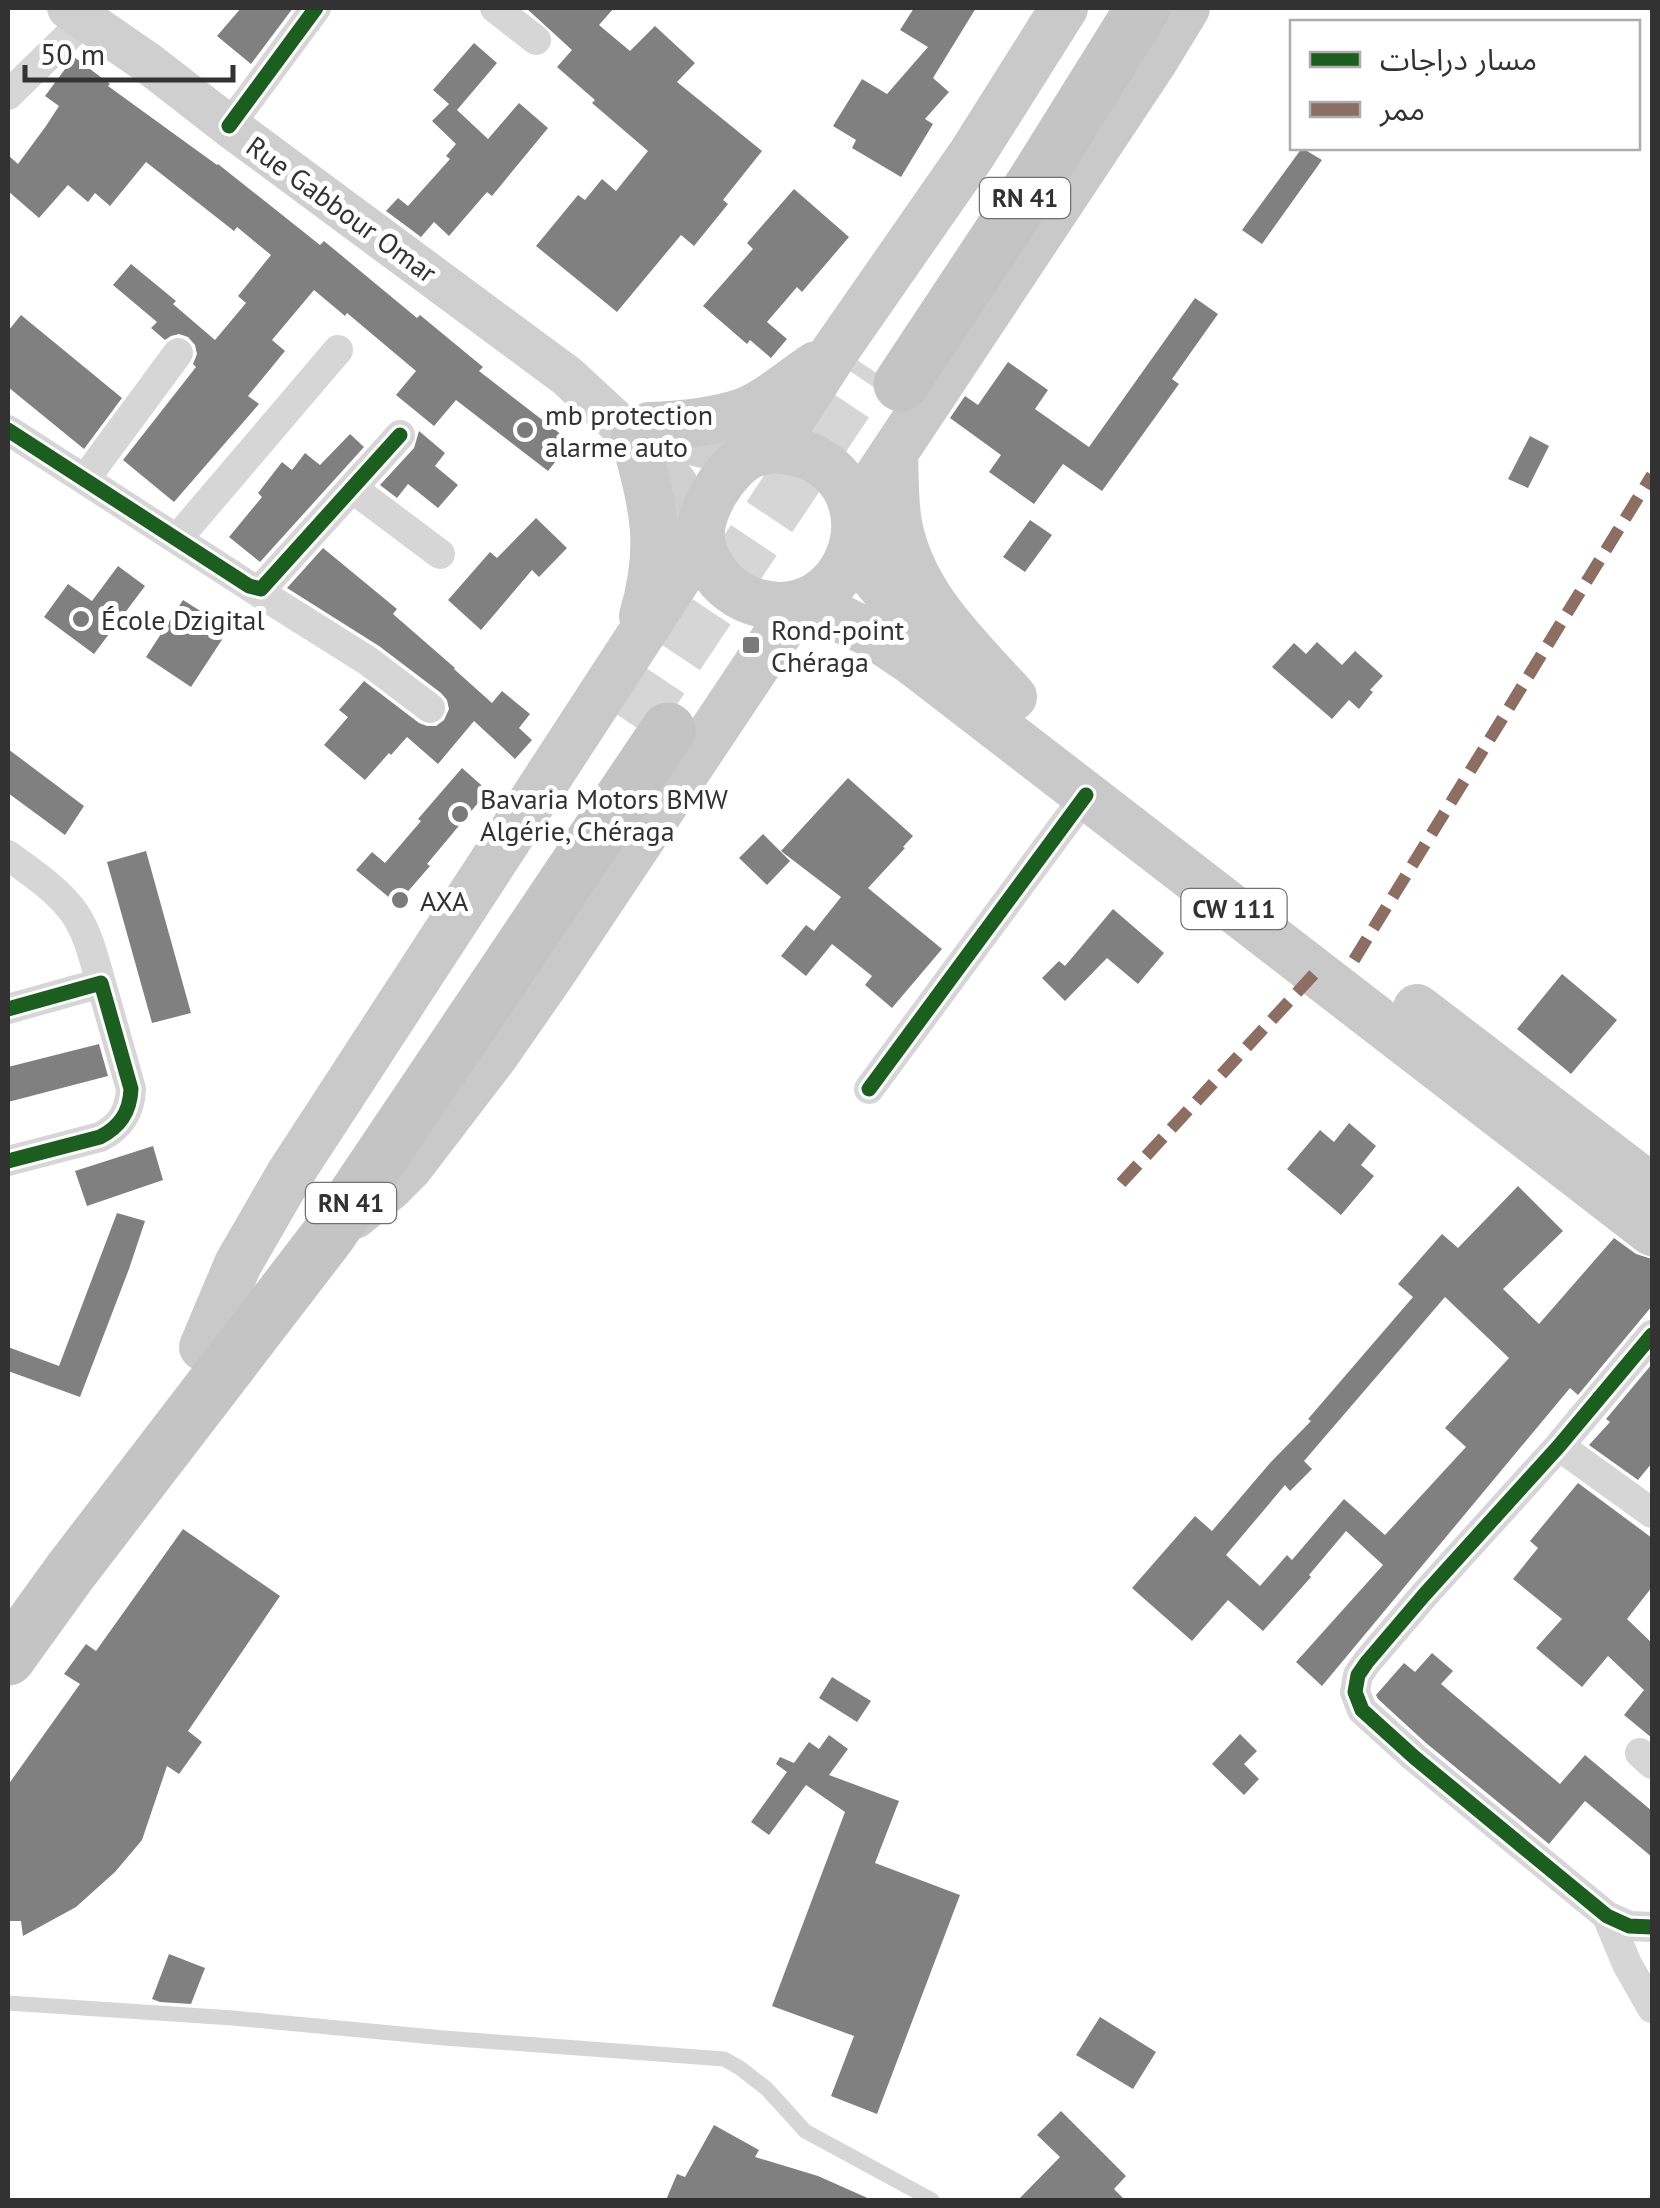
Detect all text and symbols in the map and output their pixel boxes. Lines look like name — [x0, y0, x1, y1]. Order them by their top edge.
scale bar — [25, 20, 232, 82]
legend — [1290, 20, 1640, 150]
text: 50 m — [40, 34, 105, 73]
text: مسار دراجات — [1380, 39, 1537, 78]
text: ممر — [1379, 89, 1425, 128]
street label: Rue Gabbour Omar — [239, 127, 445, 291]
road number: RN 41 — [980, 178, 1070, 218]
place label: mb protection alarme auto — [545, 396, 713, 465]
marker: mb protection alarme auto — [514, 419, 536, 441]
place label: École Dzigital — [101, 601, 265, 638]
marker: École Dzigital — [70, 608, 92, 630]
place label: Rond-point Chéraga — [771, 611, 905, 680]
marker: Rond-point Chéraga — [740, 634, 762, 656]
place label: Bavaria Motors BMW Algérie, Chéraga — [480, 780, 728, 849]
marker: Bavaria Motors BMW Algérie, Chéraga — [449, 803, 471, 825]
place label: AXA — [420, 882, 469, 919]
marker: AXA — [389, 889, 411, 911]
road number: CW 111 — [1182, 889, 1286, 929]
road number: RN 41 — [306, 1183, 396, 1223]

